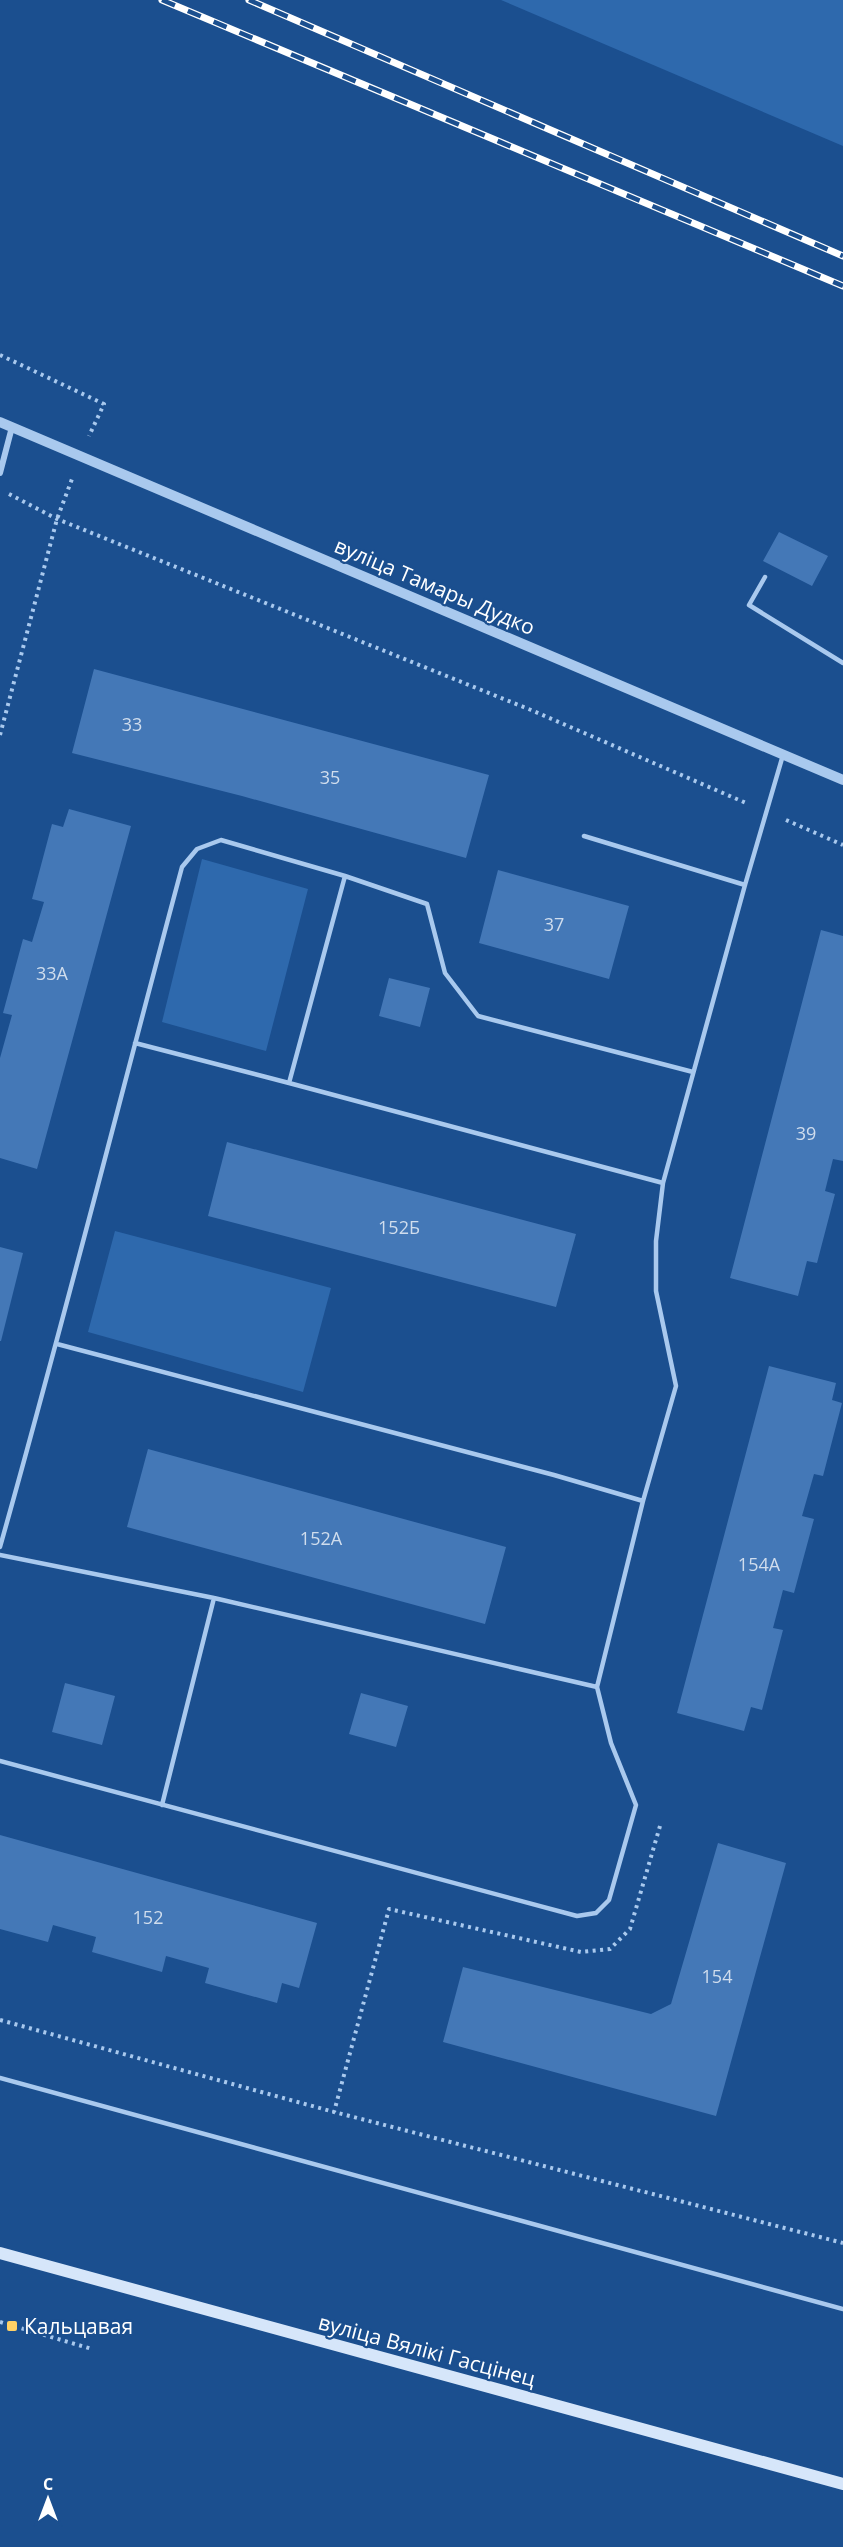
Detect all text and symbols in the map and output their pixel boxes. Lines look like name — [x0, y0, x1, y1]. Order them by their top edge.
street label: вуліца Тамары Дудко — [330, 531, 540, 641]
house number: 33 — [122, 712, 142, 736]
house number: 35 — [320, 765, 340, 789]
house number: 37 — [544, 912, 564, 936]
house number: 33А — [36, 961, 69, 985]
house number: 39 — [796, 1121, 816, 1145]
house number: 152Б — [378, 1215, 420, 1239]
house number: 152А — [300, 1526, 343, 1550]
house number: 154А — [738, 1552, 781, 1576]
house number: 152 — [133, 1905, 163, 1929]
house number: 154 — [702, 1964, 732, 1988]
street label: вуліца Вялікі Гасцінец — [315, 2308, 539, 2392]
place label: Кальцавая — [24, 2312, 133, 2340]
marker: Кальцавая — [5, 2319, 19, 2333]
north arrow — [18, 2469, 78, 2529]
text: С — [43, 2473, 53, 2495]

